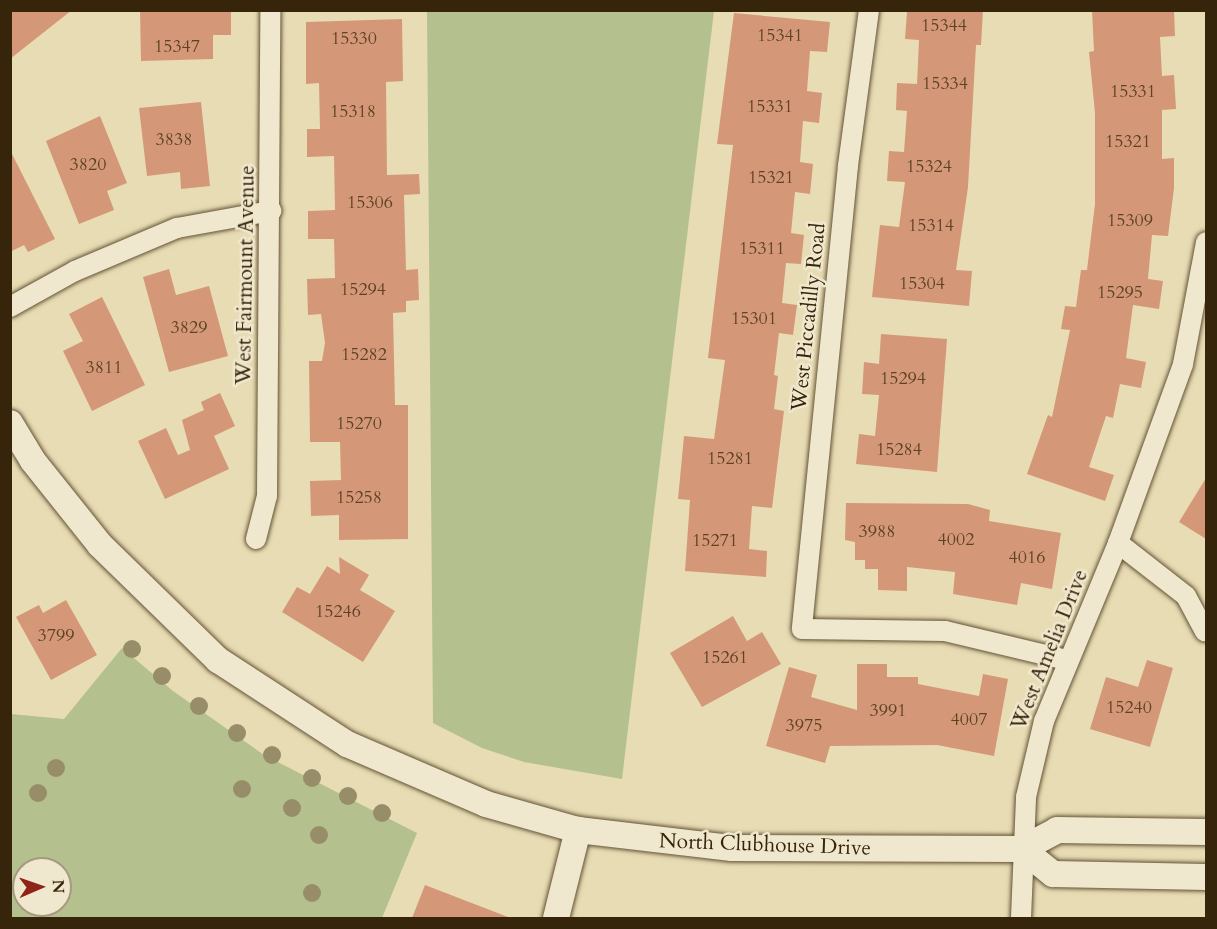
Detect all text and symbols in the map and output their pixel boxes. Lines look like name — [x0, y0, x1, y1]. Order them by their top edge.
house number: 15344 — [921, 15, 967, 37]
house number: 15341 — [757, 25, 803, 47]
house number: 15330 — [331, 28, 377, 50]
house number: 15347 — [154, 36, 200, 58]
house number: 15334 — [922, 73, 968, 95]
house number: 15331 — [1110, 81, 1156, 103]
house number: 15331 — [747, 96, 793, 118]
house number: 15318 — [330, 101, 376, 123]
house number: 3838 — [156, 129, 192, 151]
house number: 15321 — [1105, 131, 1151, 153]
house number: 3820 — [70, 154, 106, 176]
house number: 15324 — [906, 156, 952, 178]
street label: West Fairmount Avenue — [231, 165, 261, 385]
house number: 15321 — [748, 167, 794, 189]
house number: 15306 — [347, 192, 393, 214]
house number: 15309 — [1107, 210, 1153, 232]
house number: 15314 — [908, 215, 954, 237]
street label: West Piccadilly Road — [787, 222, 831, 412]
house number: 15311 — [739, 238, 785, 260]
house number: 15304 — [899, 273, 945, 295]
house number: 15294 — [340, 279, 386, 301]
house number: 15295 — [1097, 282, 1143, 304]
house number: 15301 — [731, 308, 777, 330]
house number: 3829 — [171, 317, 207, 339]
house number: 15282 — [341, 344, 387, 366]
house number: 3811 — [86, 357, 122, 379]
house number: 15294 — [880, 368, 926, 390]
house number: 15270 — [336, 413, 382, 435]
house number: 15284 — [876, 439, 922, 461]
house number: 15281 — [707, 448, 753, 470]
house number: 15258 — [336, 487, 382, 509]
house number: 3988 — [859, 521, 895, 543]
house number: 4002 — [938, 529, 974, 551]
house number: 15271 — [692, 530, 738, 552]
house number: 4016 — [1009, 547, 1045, 569]
street label: West Amelia Drive — [1006, 566, 1094, 734]
house number: 15246 — [315, 601, 361, 623]
house number: 3799 — [38, 625, 74, 647]
house number: 15261 — [702, 647, 748, 669]
house number: 15240 — [1106, 697, 1152, 719]
house number: 3991 — [870, 700, 906, 722]
house number: 4007 — [951, 709, 987, 731]
house number: 3975 — [786, 715, 822, 737]
street label: North Clubhouse Drive — [658, 829, 872, 861]
north arrow — [12, 857, 72, 917]
text: N — [47, 879, 69, 894]

